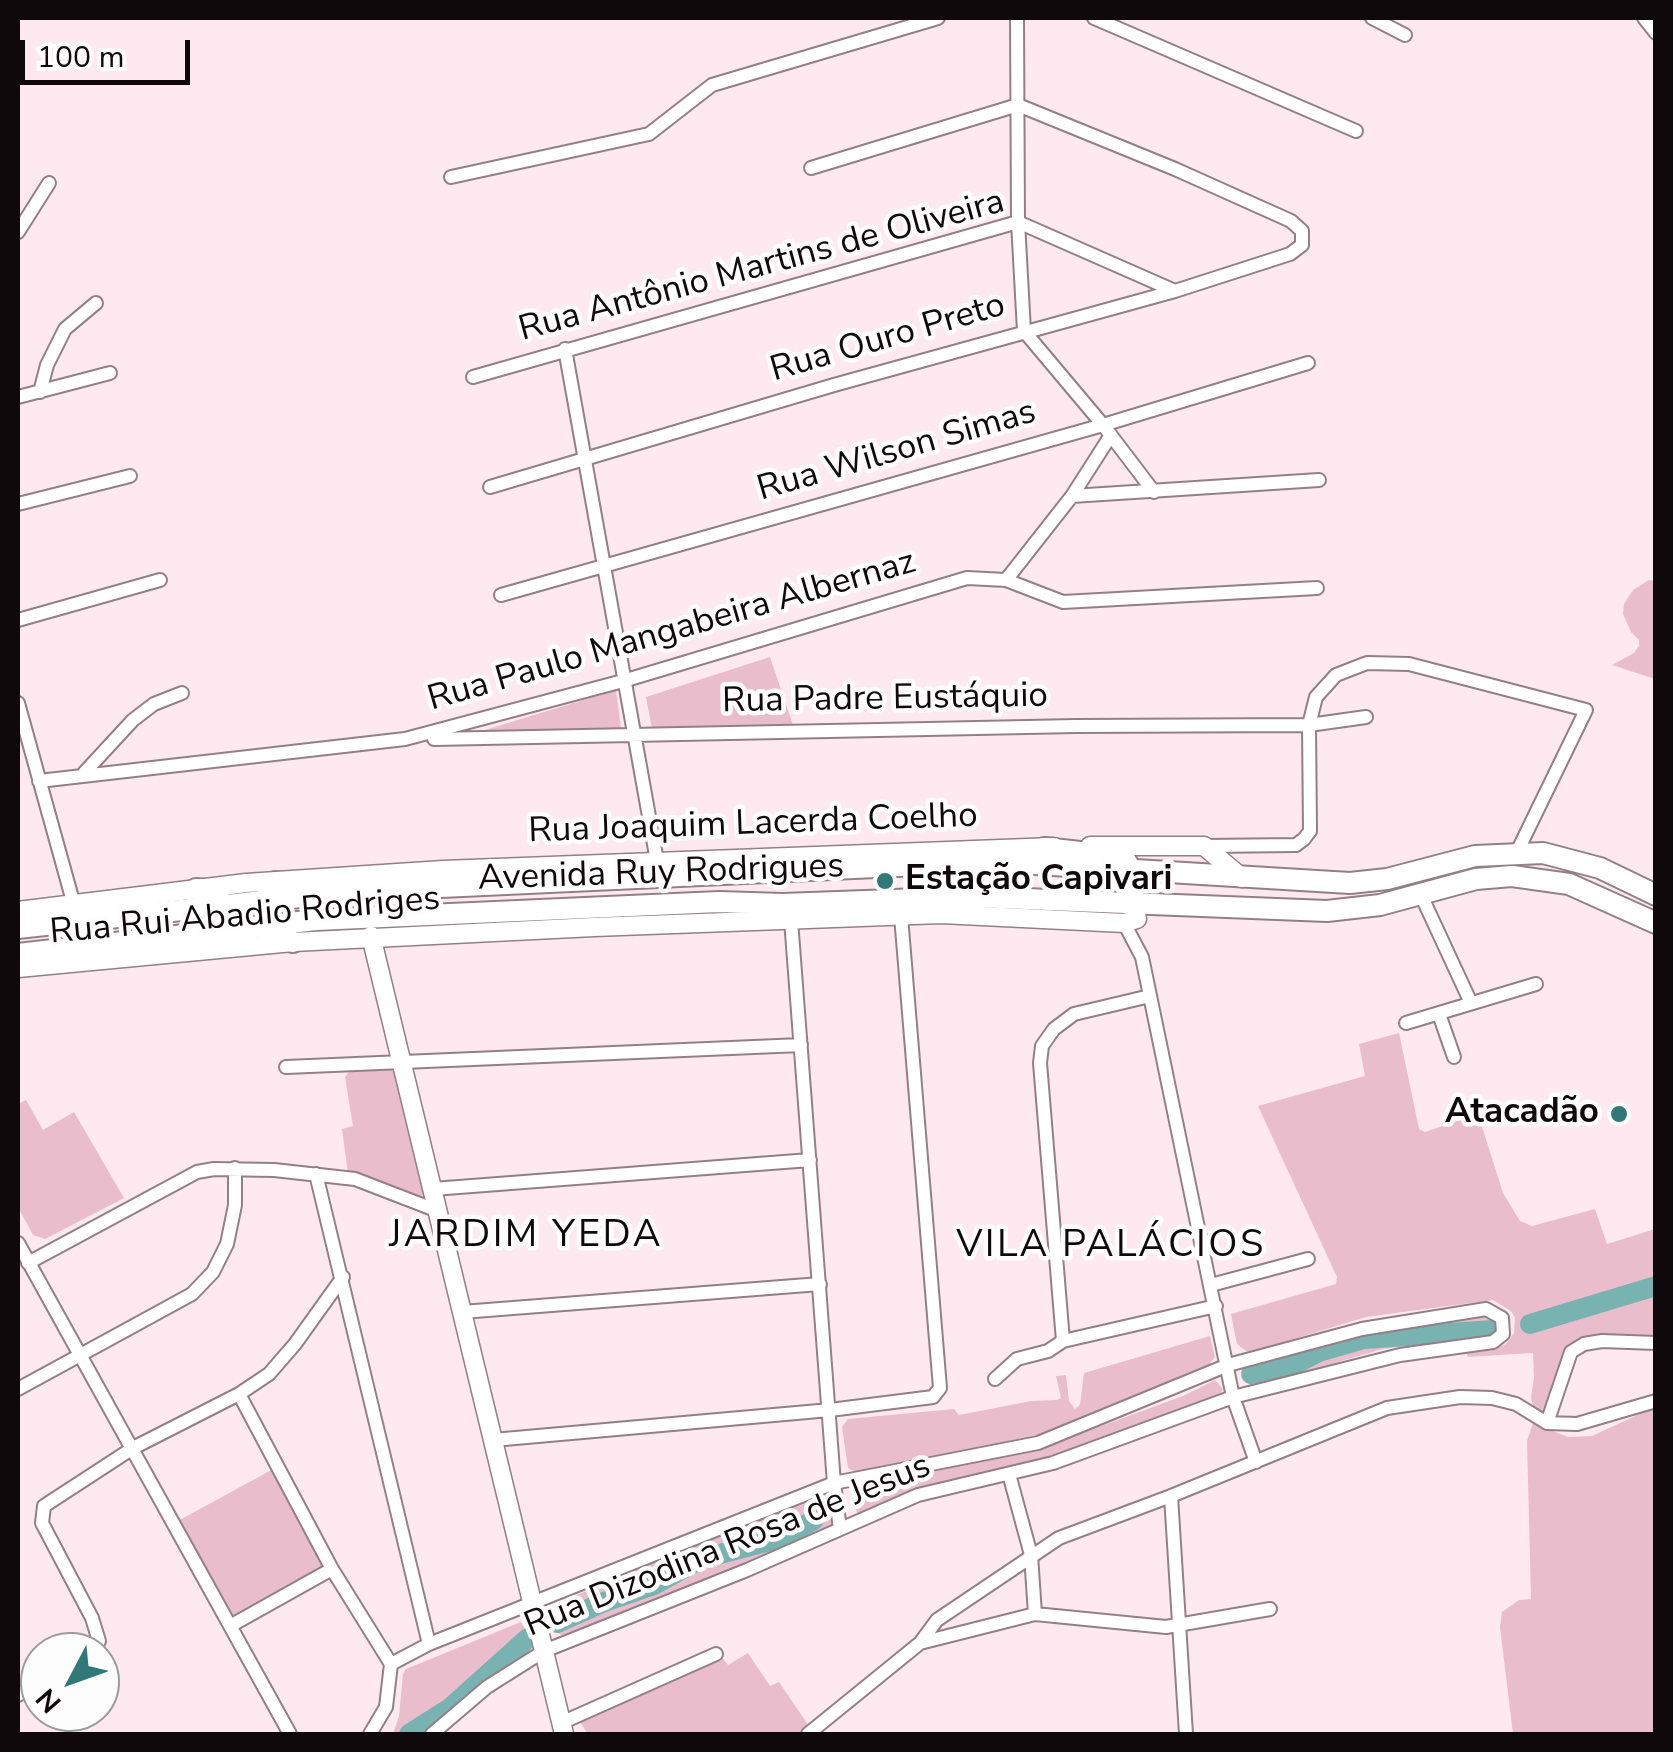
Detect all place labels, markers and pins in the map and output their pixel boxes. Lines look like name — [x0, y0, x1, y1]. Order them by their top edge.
place label: Estação Capivari — [905, 860, 1172, 902]
marker: Estação Capivari — [874, 870, 896, 892]
place label: Atacadão — [1445, 1093, 1599, 1135]
marker: Atacadão — [1608, 1103, 1630, 1125]

